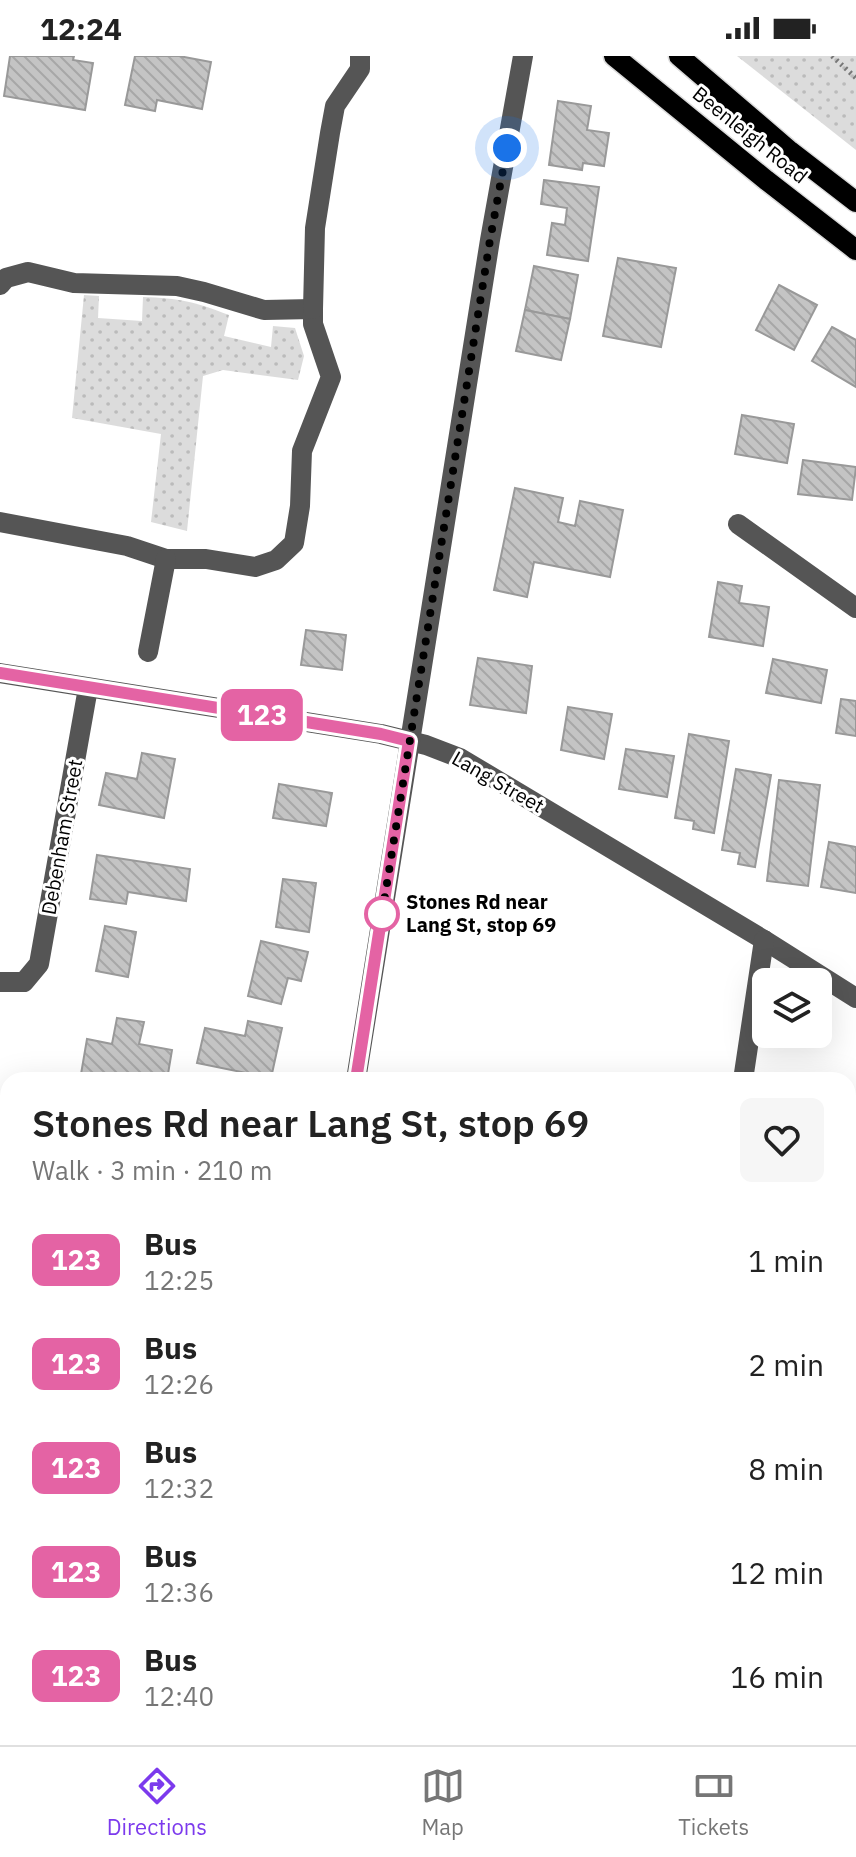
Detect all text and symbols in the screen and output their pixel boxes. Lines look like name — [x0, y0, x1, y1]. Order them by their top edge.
text: 12:24 — [40, 9, 122, 48]
street label: Beenleigh Road — [687, 80, 813, 189]
your location — [487, 128, 527, 168]
line badge: 123 — [216, 689, 308, 741]
text: 123 — [237, 696, 287, 733]
street label: Lang Street — [447, 744, 549, 819]
street label: Debenham Street — [35, 757, 88, 917]
place label: Stones Rd near Lang St, stop 69 — [406, 888, 556, 938]
marker: Stones Rd near Lang St, stop 69 — [365, 897, 399, 931]
map controls — [752, 968, 832, 1048]
button: layers — [752, 968, 832, 1048]
text: Stones Rd near Lang St, stop 69 — [32, 1098, 589, 1147]
button: heart — [740, 1098, 824, 1182]
text: Walk · 3 min · 210 m — [32, 1153, 272, 1187]
text: Bus — [144, 1224, 197, 1263]
text: 123 — [51, 1241, 101, 1278]
text: 1 min — [748, 1241, 824, 1280]
text: 12:25 — [144, 1263, 214, 1297]
text: Bus — [144, 1328, 197, 1367]
text: 123 — [51, 1345, 101, 1382]
text: 2 min — [748, 1345, 824, 1384]
text: 12:26 — [144, 1367, 214, 1401]
text: Bus — [144, 1432, 197, 1471]
text: 123 — [51, 1449, 101, 1486]
text: 8 min — [748, 1449, 824, 1488]
text: 12:32 — [144, 1471, 214, 1505]
text: Bus — [144, 1536, 197, 1575]
text: 123 — [51, 1553, 101, 1590]
text: 12 min — [730, 1553, 824, 1592]
text: 12:36 — [144, 1575, 214, 1609]
text: Bus — [144, 1640, 197, 1679]
text: 123 — [51, 1657, 101, 1694]
text: 16 min — [730, 1657, 824, 1696]
text: 12:40 — [144, 1679, 214, 1713]
tab: Directions — [107, 1764, 207, 1841]
tab: Map — [421, 1764, 465, 1841]
tab: Tickets — [678, 1764, 749, 1841]

